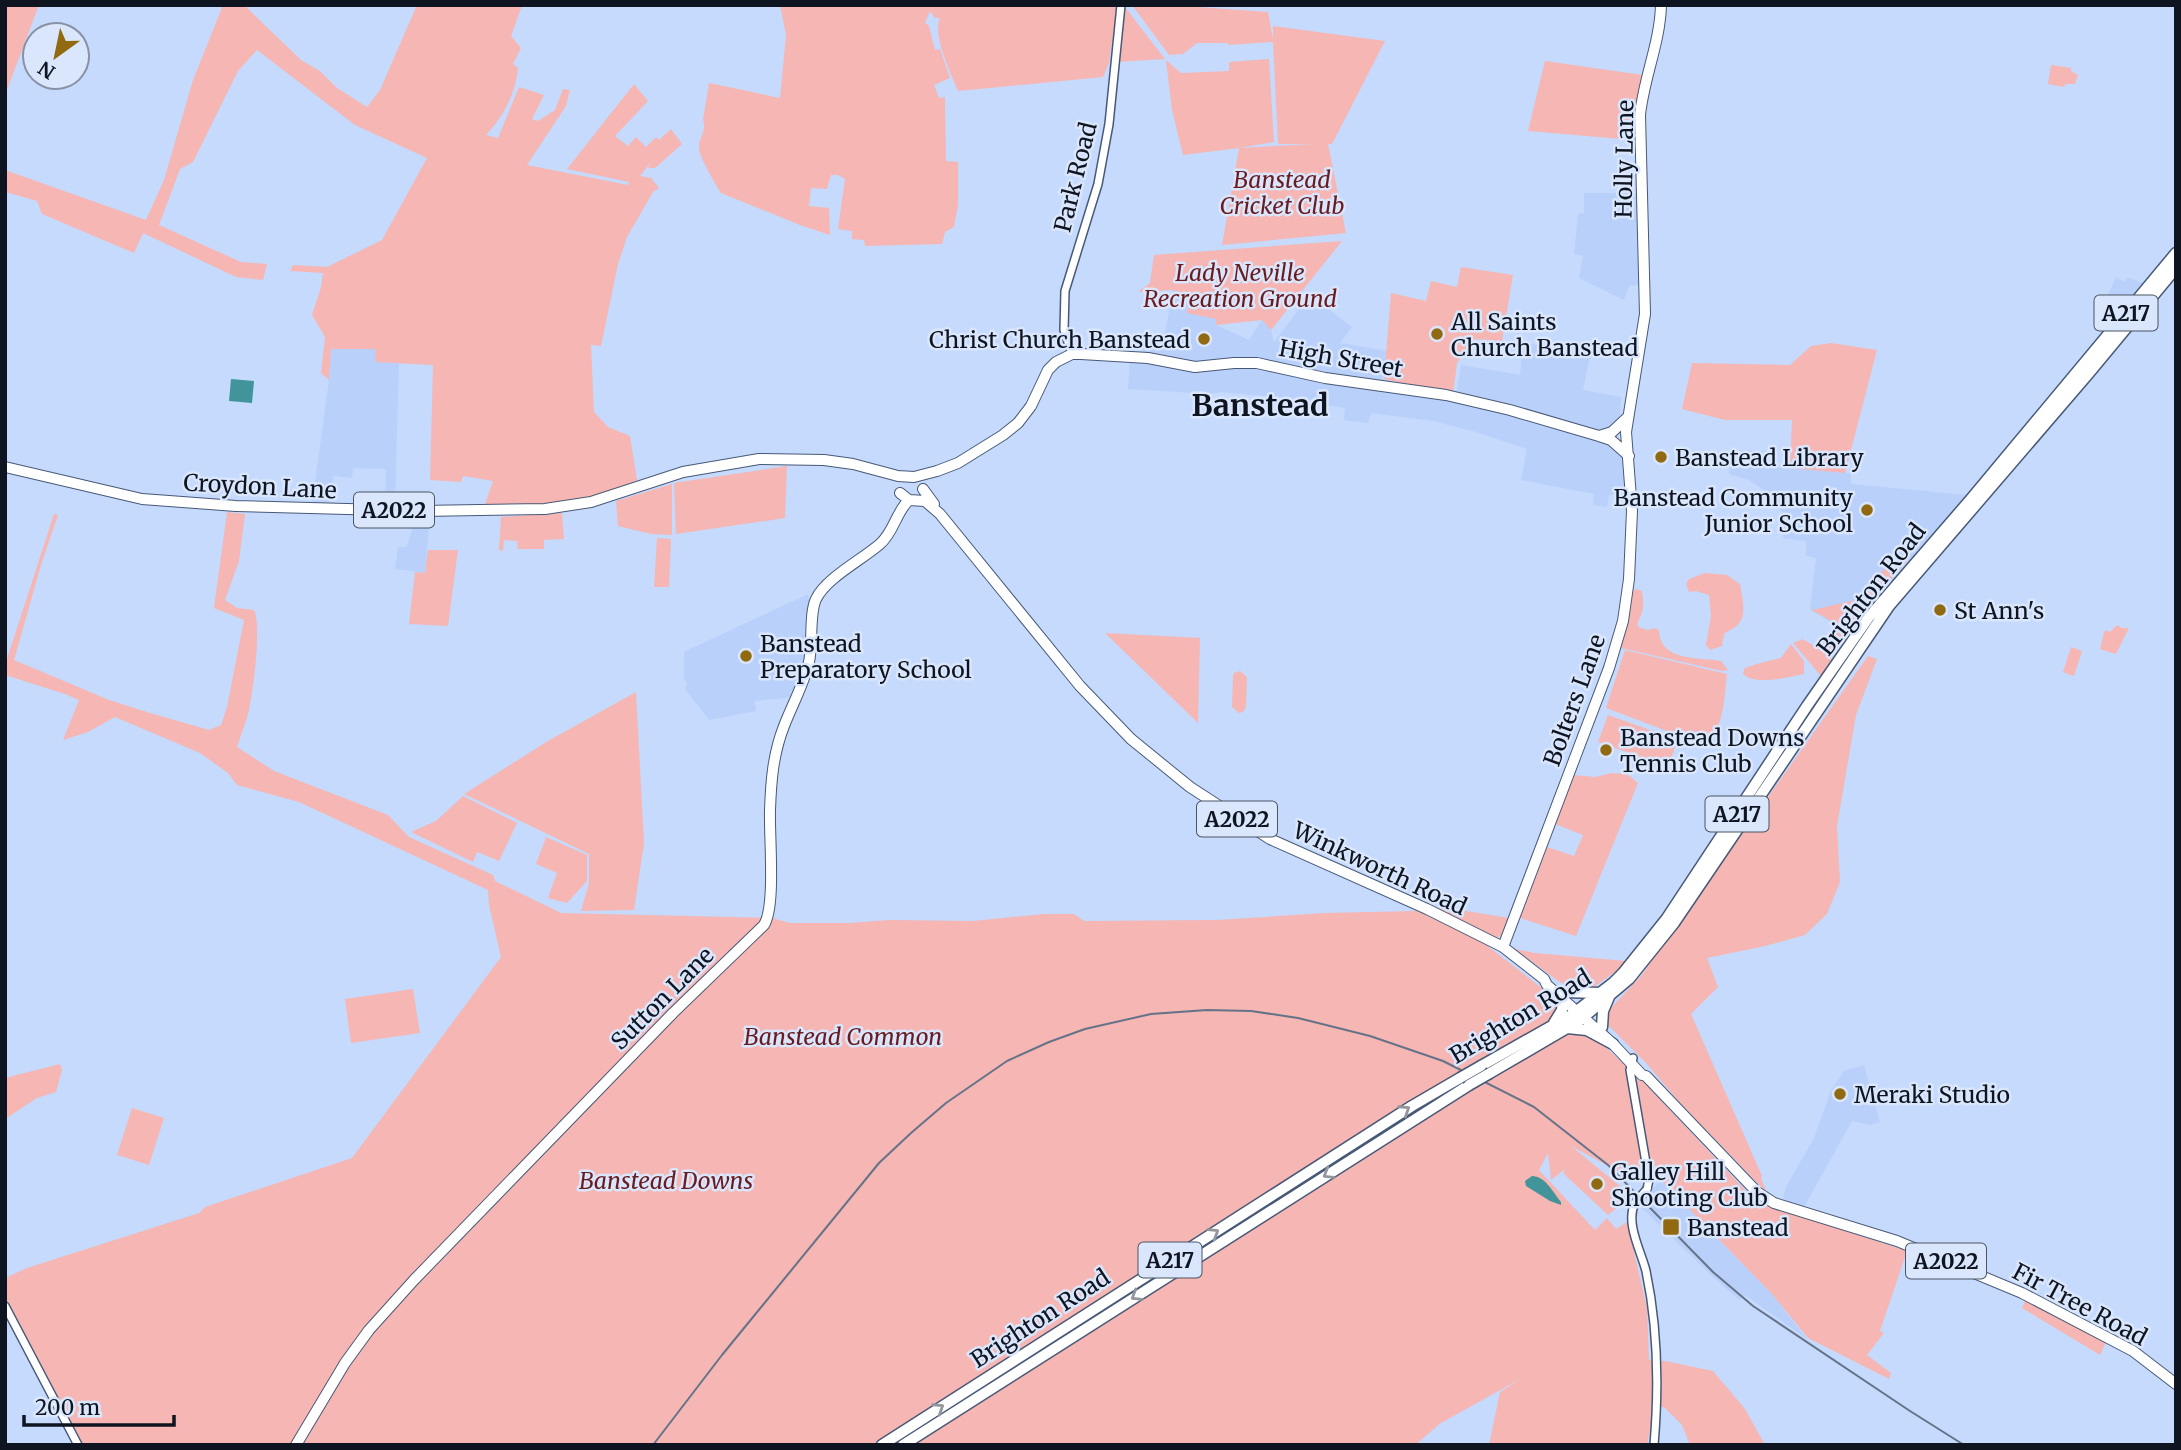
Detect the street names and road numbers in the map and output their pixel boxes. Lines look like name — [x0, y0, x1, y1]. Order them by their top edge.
street label: Holly Lane — [1608, 99, 1640, 219]
street label: Park Road — [1047, 119, 1103, 235]
road number: A217 — [2094, 296, 2158, 330]
street label: High Street — [1277, 333, 1405, 383]
street label: Croydon Lane — [183, 468, 337, 504]
road number: A2022 — [354, 492, 434, 528]
street label: Brighton Road — [1810, 517, 1932, 661]
street label: Bolters Lane — [1537, 630, 1611, 770]
road number: A217 — [1706, 796, 1768, 832]
road number: A2022 — [1197, 802, 1277, 836]
street label: Winkworth Road — [1288, 815, 1472, 921]
street label: Sutton Lane — [604, 940, 720, 1056]
street label: Brighton Road — [1444, 962, 1596, 1070]
road number: A217 — [1138, 1242, 1202, 1278]
road number: A2022 — [1906, 1244, 1986, 1278]
street label: Fir Tree Road — [2008, 1256, 2152, 1352]
street label: Brighton Road — [965, 1262, 1115, 1374]

